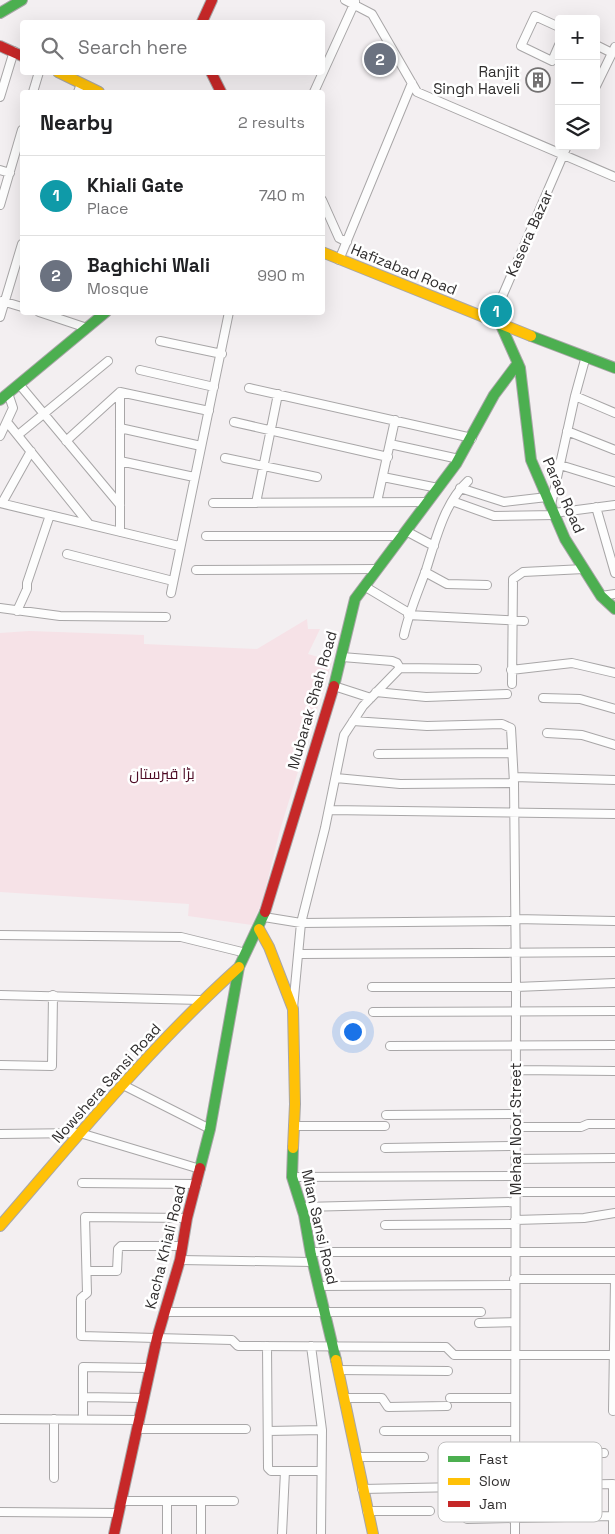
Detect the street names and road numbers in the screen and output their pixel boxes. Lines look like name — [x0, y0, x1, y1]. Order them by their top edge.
street label: Kasera Bazar — [501, 186, 557, 279]
street label: Hafizabad Road — [348, 239, 460, 299]
street label: Parao Road — [539, 454, 589, 536]
street label: Mubarak Shah Road — [283, 629, 341, 771]
street label: Nowshera Sansi Road — [47, 1019, 165, 1147]
street label: Mehar Noor Street — [506, 1062, 525, 1196]
street label: Mian Sansi Road — [298, 1168, 342, 1286]
street label: Kacha Khiali Road — [140, 1183, 190, 1311]

